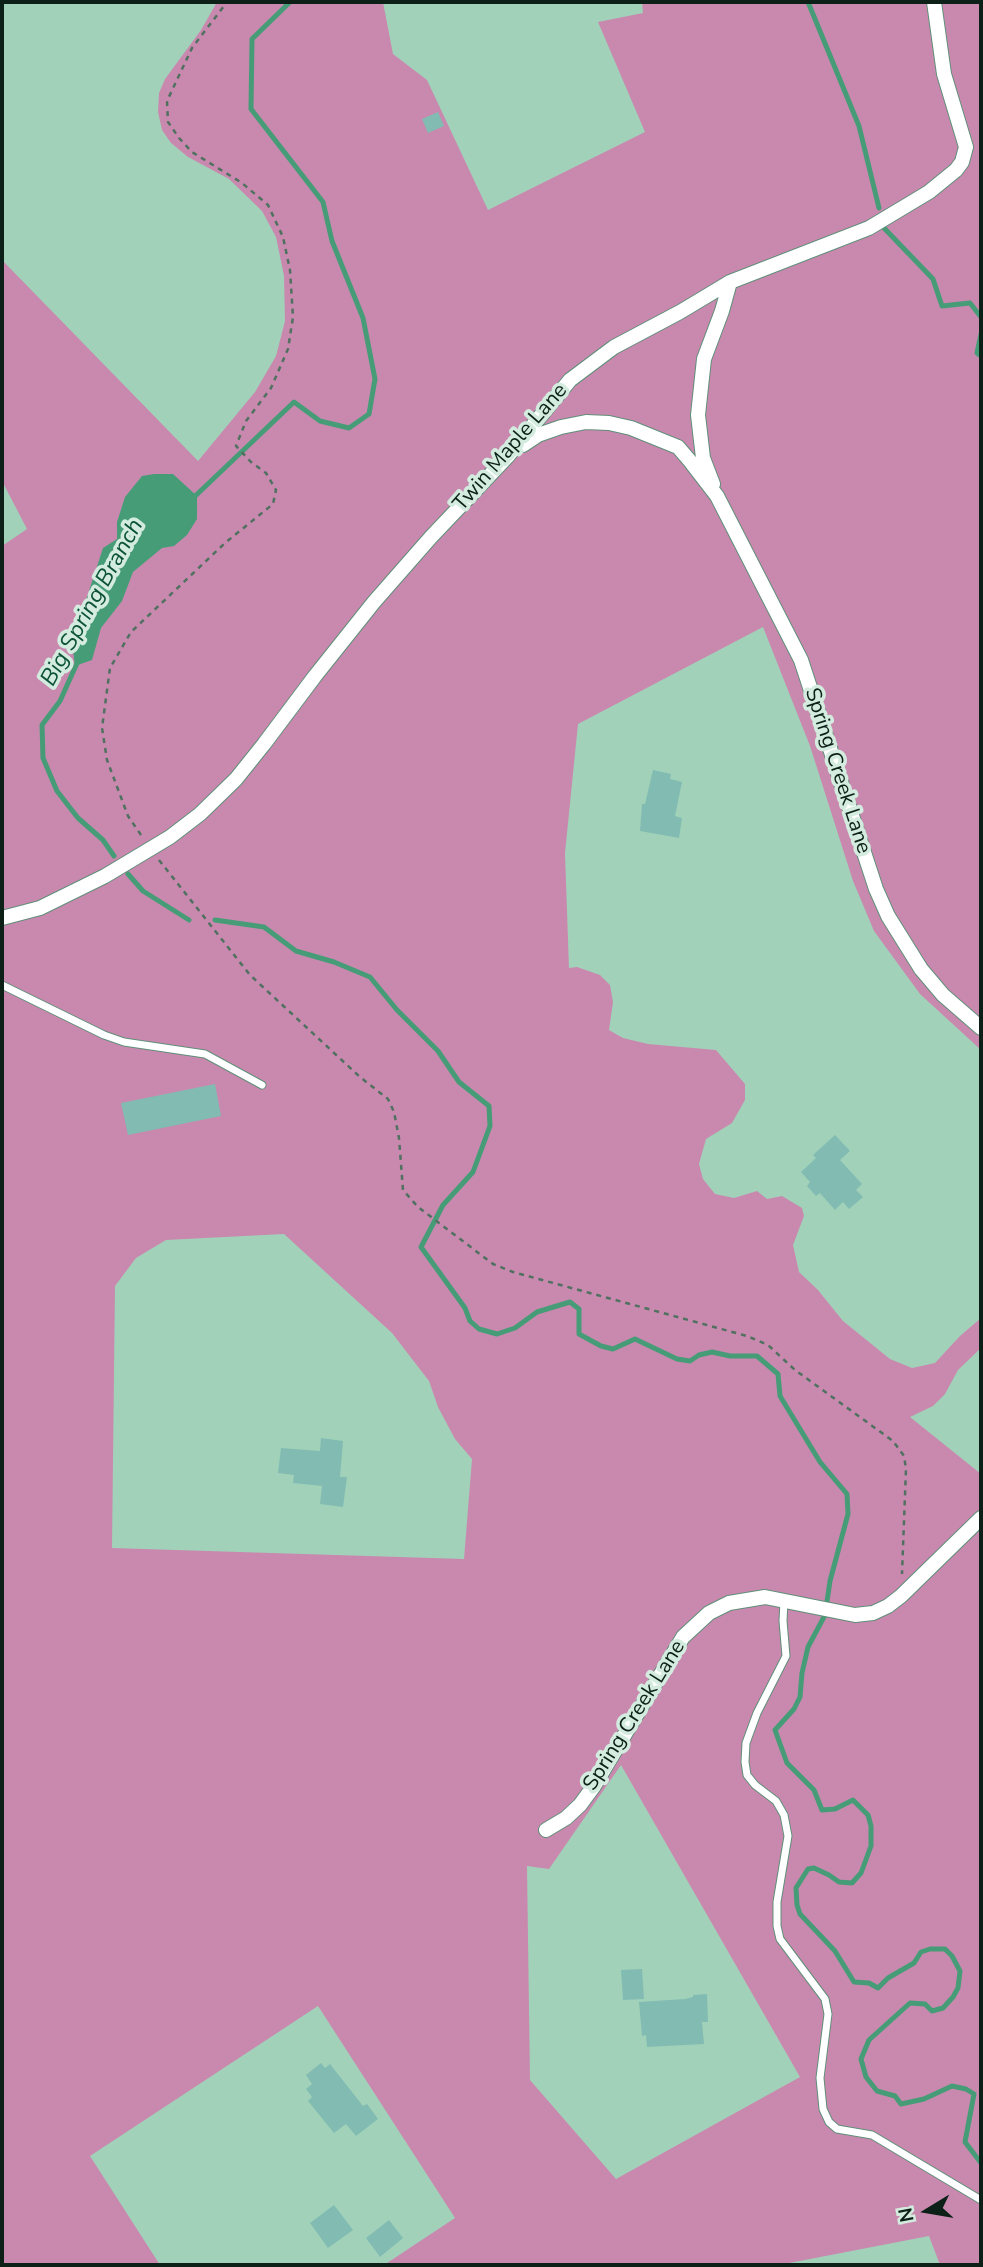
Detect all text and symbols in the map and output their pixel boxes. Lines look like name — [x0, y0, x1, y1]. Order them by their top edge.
street label: Twin Maple Lane — [449, 379, 573, 517]
water label: Big Spring Branch — [36, 515, 150, 691]
street label: Spring Creek Lane — [798, 685, 876, 857]
street label: Spring Creek Lane — [579, 1636, 691, 1796]
north arrow — [892, 2176, 962, 2246]
text: N — [892, 2206, 921, 2224]

